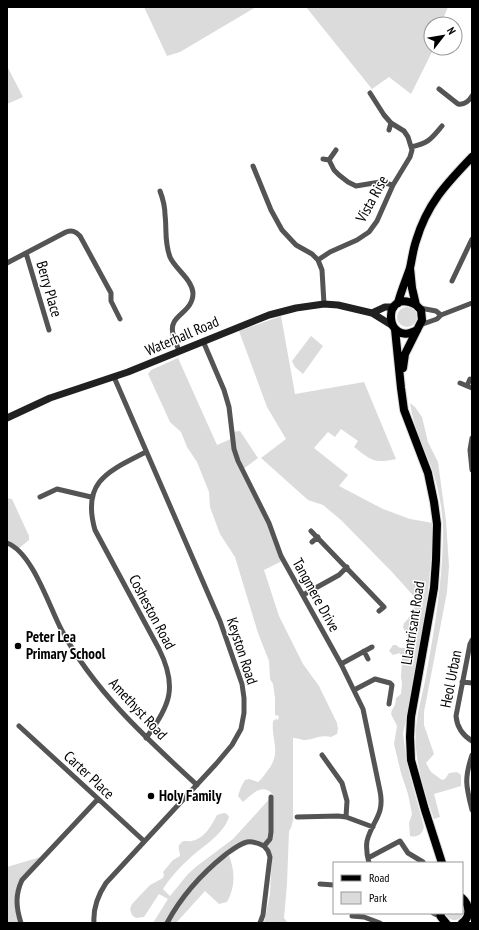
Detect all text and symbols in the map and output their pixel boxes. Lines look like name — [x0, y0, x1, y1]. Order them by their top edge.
north arrow — [423, 16, 463, 56]
text: N — [444, 25, 459, 37]
street label: Vista Rise — [351, 172, 392, 226]
street label: Berry Place — [32, 259, 67, 319]
street label: Waterhall Road — [142, 312, 222, 360]
street label: Tangmere Drive — [288, 555, 344, 635]
street label: Cosheston Road — [125, 571, 180, 652]
street label: Llantrisant Road — [397, 580, 428, 666]
street label: Keyston Road — [223, 615, 262, 687]
place label: Peter Lea Primary School — [26, 627, 106, 663]
marker: Peter Lea Primary School — [13, 641, 23, 651]
street label: Heol Urban — [436, 648, 465, 709]
street label: Amethyst Road — [105, 674, 172, 743]
street label: Carter Place — [60, 746, 119, 803]
place label: Holy Family — [159, 786, 222, 805]
marker: Holy Family — [146, 791, 156, 801]
legend — [333, 862, 463, 914]
text: Road — [369, 870, 389, 885]
text: Park — [369, 890, 387, 905]

